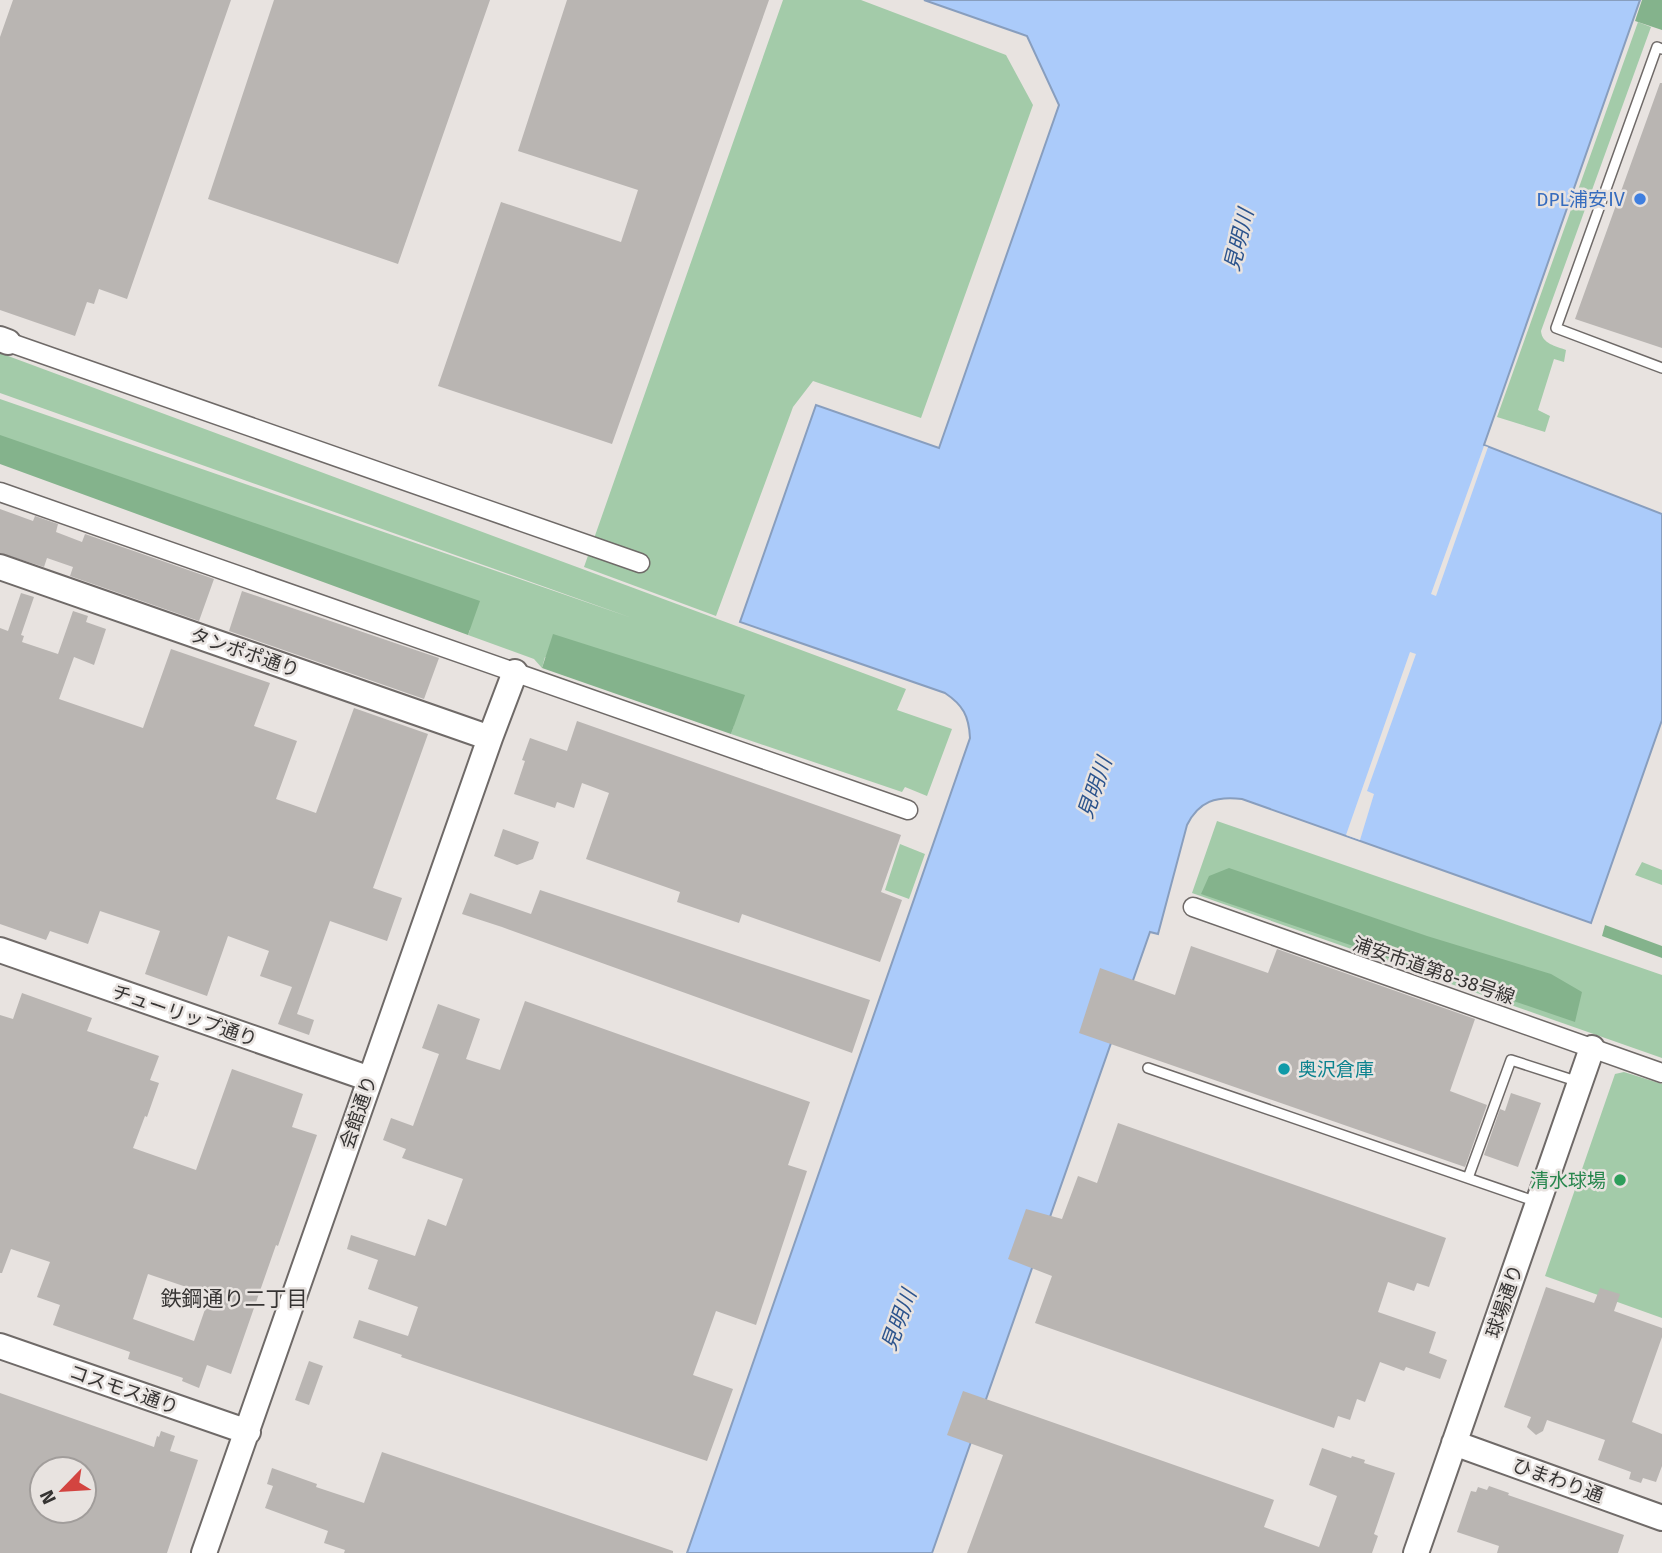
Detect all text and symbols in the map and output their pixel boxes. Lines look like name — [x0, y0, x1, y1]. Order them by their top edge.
place label: DPL浦安Ⅳ — [1536, 188, 1626, 211]
marker: DPL浦安Ⅳ — [1632, 191, 1648, 207]
water label: 見明川 — [1219, 204, 1260, 274]
street label: タンポポ通り — [187, 623, 302, 682]
water label: 見明川 — [1072, 752, 1118, 822]
street label: 浦安市道第8-38号線 — [1350, 932, 1518, 1009]
street label: チューリップ通り — [109, 980, 260, 1051]
place label: 奥沢倉庫 — [1298, 1058, 1374, 1081]
marker: 奥沢倉庫 — [1276, 1061, 1292, 1077]
street label: 会館通り — [335, 1072, 382, 1152]
place label: 清水球場 — [1530, 1169, 1606, 1192]
marker: 清水球場 — [1612, 1172, 1628, 1188]
street label: 球場通り — [1481, 1261, 1528, 1341]
water label: 見明川 — [876, 1284, 923, 1354]
district label: 鉄鋼通り二丁目 — [161, 1286, 308, 1312]
street label: コスモス通り — [66, 1360, 181, 1419]
street label: ひまわり通 — [1509, 1453, 1606, 1508]
north arrow — [28, 1455, 98, 1525]
text: N — [35, 1486, 61, 1508]

